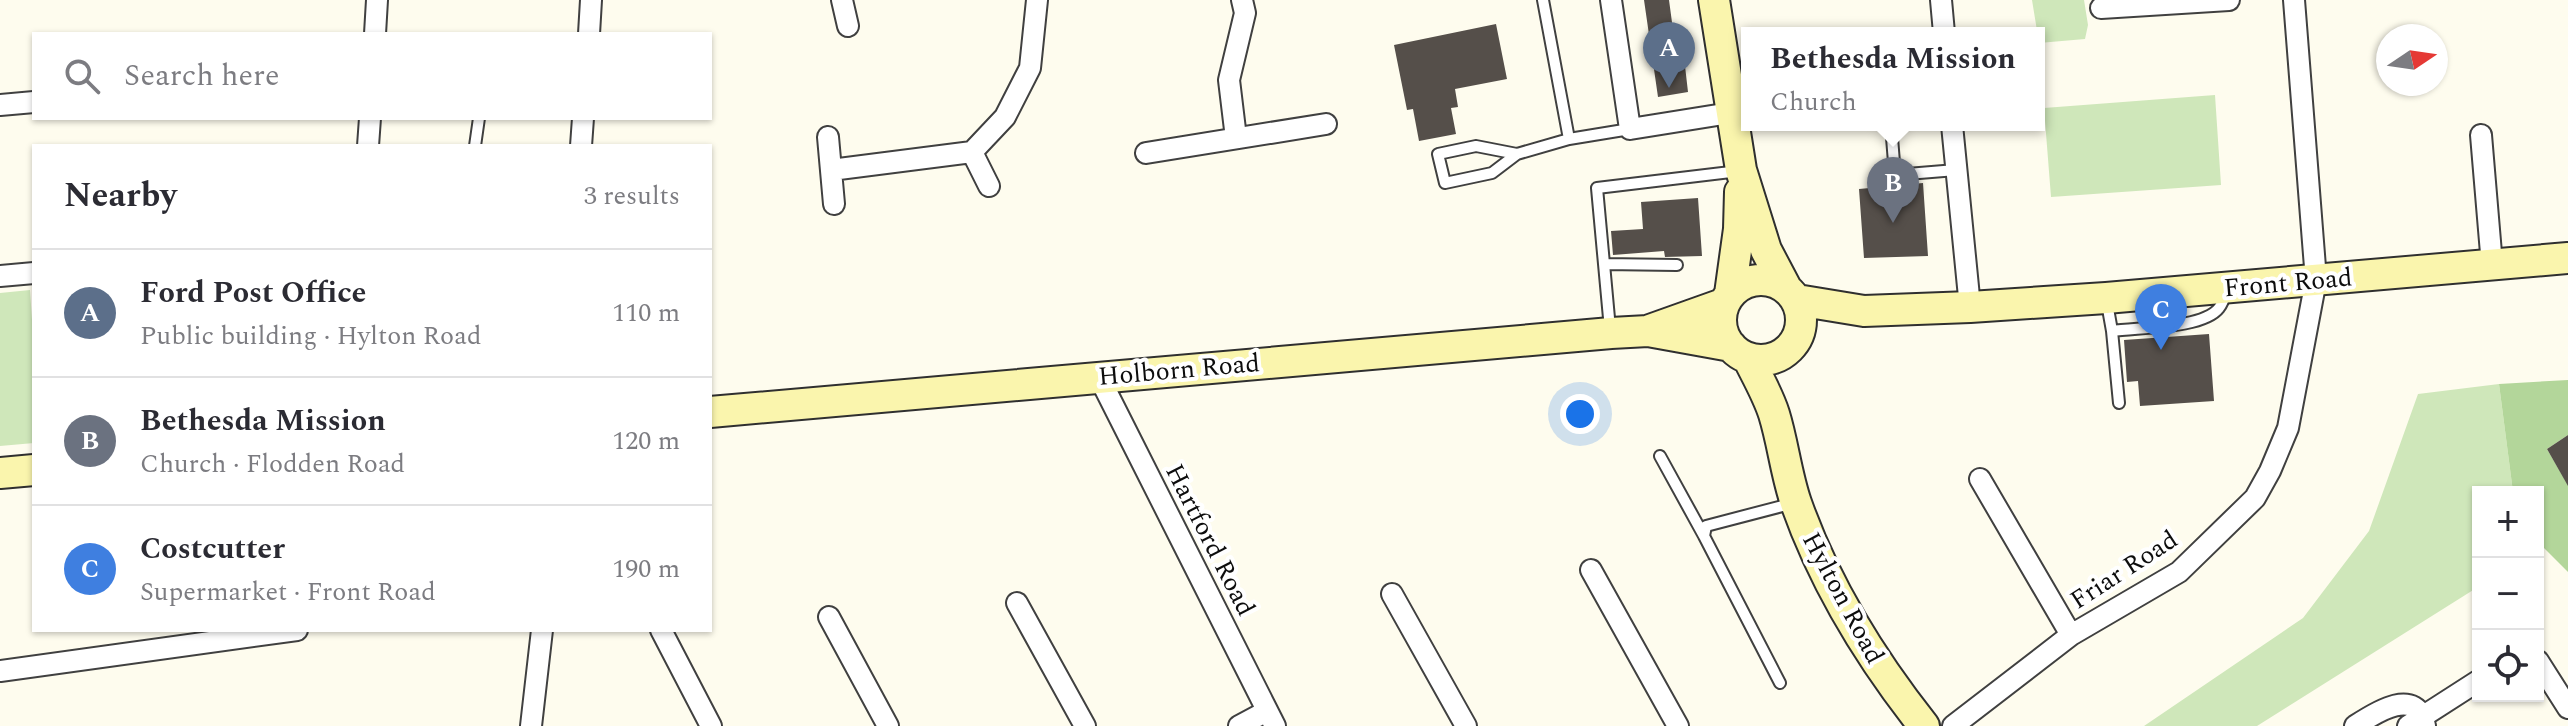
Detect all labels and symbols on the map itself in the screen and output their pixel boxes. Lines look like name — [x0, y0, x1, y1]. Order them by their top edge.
pin: A — [1643, 22, 1695, 88]
north arrow — [2376, 24, 2448, 96]
pin: B — [1867, 157, 1919, 223]
street label: Front Road — [2222, 257, 2354, 309]
pin: C — [2135, 284, 2187, 350]
street label: Holborn Road — [1097, 343, 1261, 397]
your location — [1560, 394, 1600, 434]
street label: Hartford Road — [1154, 457, 1266, 623]
street label: Friar Road — [2062, 520, 2186, 620]
street label: Hylton Road — [1791, 525, 1895, 671]

